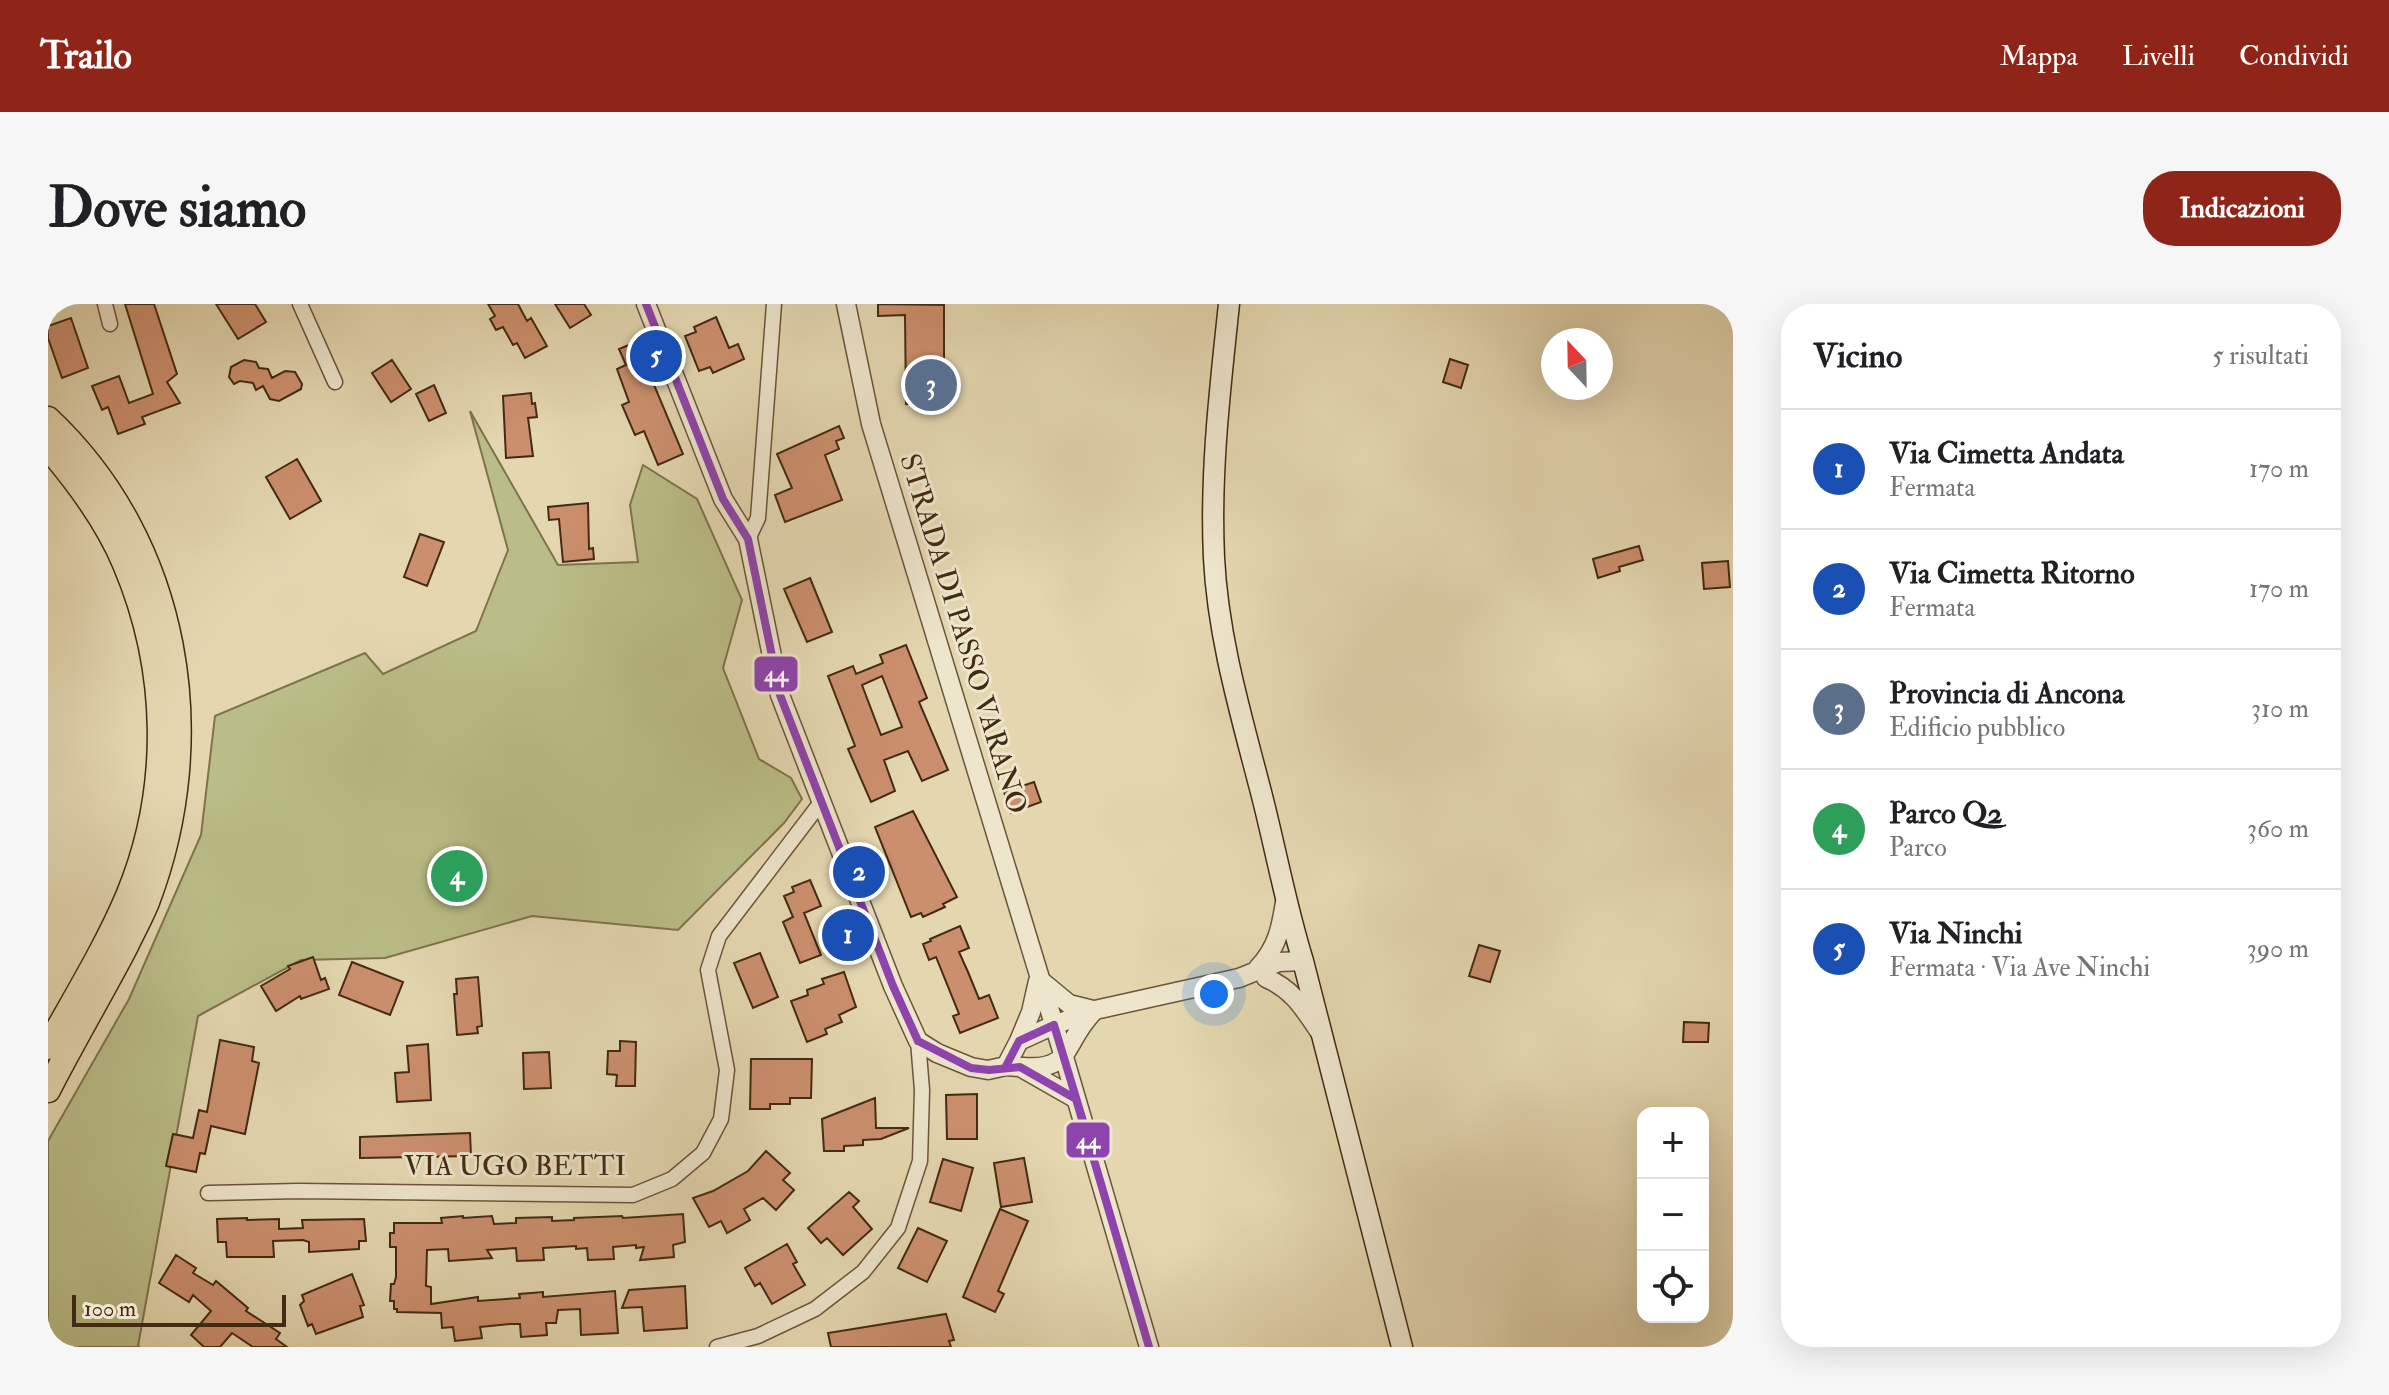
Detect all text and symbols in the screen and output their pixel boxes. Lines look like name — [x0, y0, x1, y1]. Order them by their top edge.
text: Trailo — [40, 32, 132, 80]
text: Mappa — [2000, 39, 2078, 74]
text: Livelli — [2122, 39, 2195, 74]
text: Condividi — [2239, 39, 2349, 74]
button: Indicazioni — [2143, 171, 2341, 246]
text: Dove siamo — [48, 173, 306, 244]
pin: 5 — [630, 326, 682, 386]
north arrow — [1541, 328, 1613, 400]
text: Vicino — [1813, 335, 1902, 378]
text: 5 risultati — [2212, 340, 2309, 372]
pin: 3 — [905, 355, 957, 415]
text: Via Cimetta Andata — [1889, 435, 2124, 472]
street label: STRADA DI PASSO VARANO — [891, 450, 1035, 818]
text: 1 — [1834, 453, 1844, 485]
text: 170 m — [2249, 453, 2309, 485]
text: Fermata — [1889, 472, 1975, 504]
text: Via Cimetta Ritorno — [1889, 555, 2135, 592]
text: 2 — [1832, 573, 1846, 605]
text: 170 m — [2249, 573, 2309, 605]
text: Fermata — [1889, 592, 1975, 624]
line badge: 44 — [753, 655, 799, 693]
text: 44 — [763, 660, 790, 688]
text: Provincia di Ancona — [1889, 675, 2124, 712]
text: 3 — [1834, 693, 1844, 725]
text: 310 m — [2251, 693, 2309, 725]
text: Edificio pubblico — [1889, 712, 2065, 744]
text: Parco Q2 — [1889, 795, 2002, 832]
text: 4 — [1832, 813, 1846, 845]
text: 360 m — [2247, 813, 2309, 845]
text: Parco — [1889, 832, 1947, 864]
pin: 2 — [833, 842, 885, 902]
pin: 4 — [431, 846, 483, 906]
pin: 1 — [822, 905, 874, 965]
text: Via Ninchi — [1889, 915, 2023, 952]
text: 5 — [1833, 933, 1845, 965]
text: 390 m — [2247, 933, 2309, 965]
text: Fermata · Via Ave Ninchi — [1889, 952, 2150, 984]
your location — [1194, 974, 1234, 1014]
map controls — [1637, 1107, 1709, 1323]
button: + — [1637, 1107, 1709, 1179]
line badge: 44 — [1065, 1121, 1111, 1159]
text: 44 — [1075, 1127, 1102, 1155]
street label: VIA UGO BETTI — [404, 1149, 626, 1184]
button: − — [1637, 1179, 1709, 1251]
button: locate — [1637, 1251, 1709, 1323]
scale bar — [72, 1291, 286, 1327]
text: 100 m — [84, 1295, 136, 1323]

